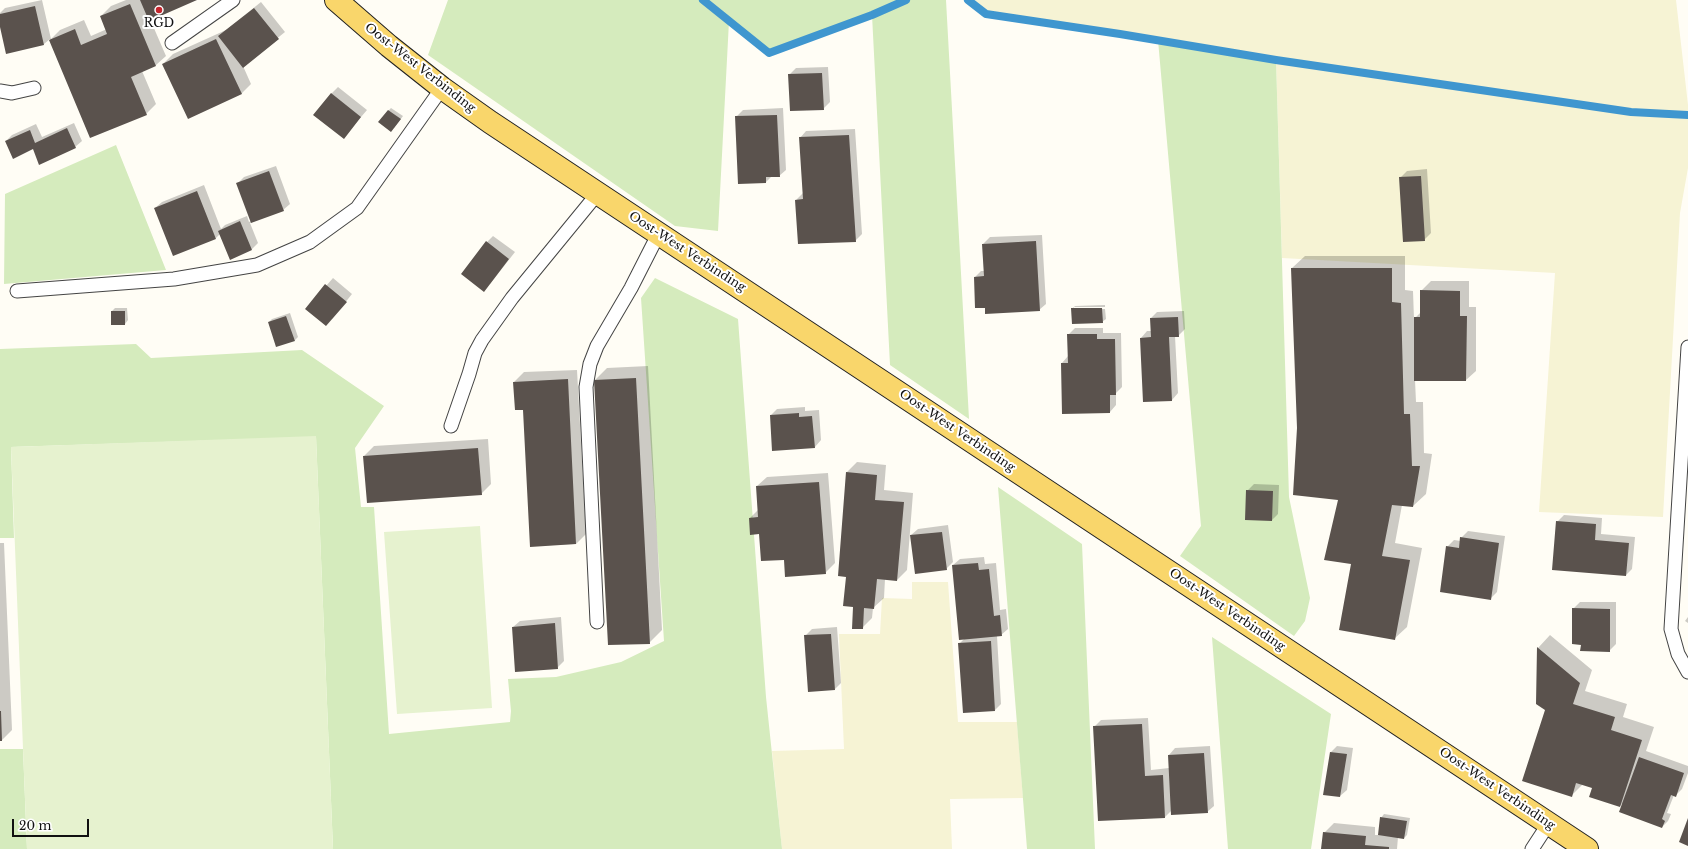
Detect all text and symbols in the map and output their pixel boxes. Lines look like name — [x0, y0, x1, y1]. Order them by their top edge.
marker: RGD — [154, 5, 164, 15]
place label: RGD — [144, 17, 174, 31]
street label: Oost-West Verbinding — [362, 20, 478, 116]
street label: Oost-West Verbinding — [626, 209, 748, 295]
street label: Oost-West Verbinding — [896, 387, 1018, 475]
street label: Oost-West Verbinding — [1166, 566, 1288, 654]
street label: Oost-West Verbinding — [1436, 745, 1558, 833]
scale bar — [14, 811, 91, 837]
text: 20 m — [19, 818, 51, 833]

